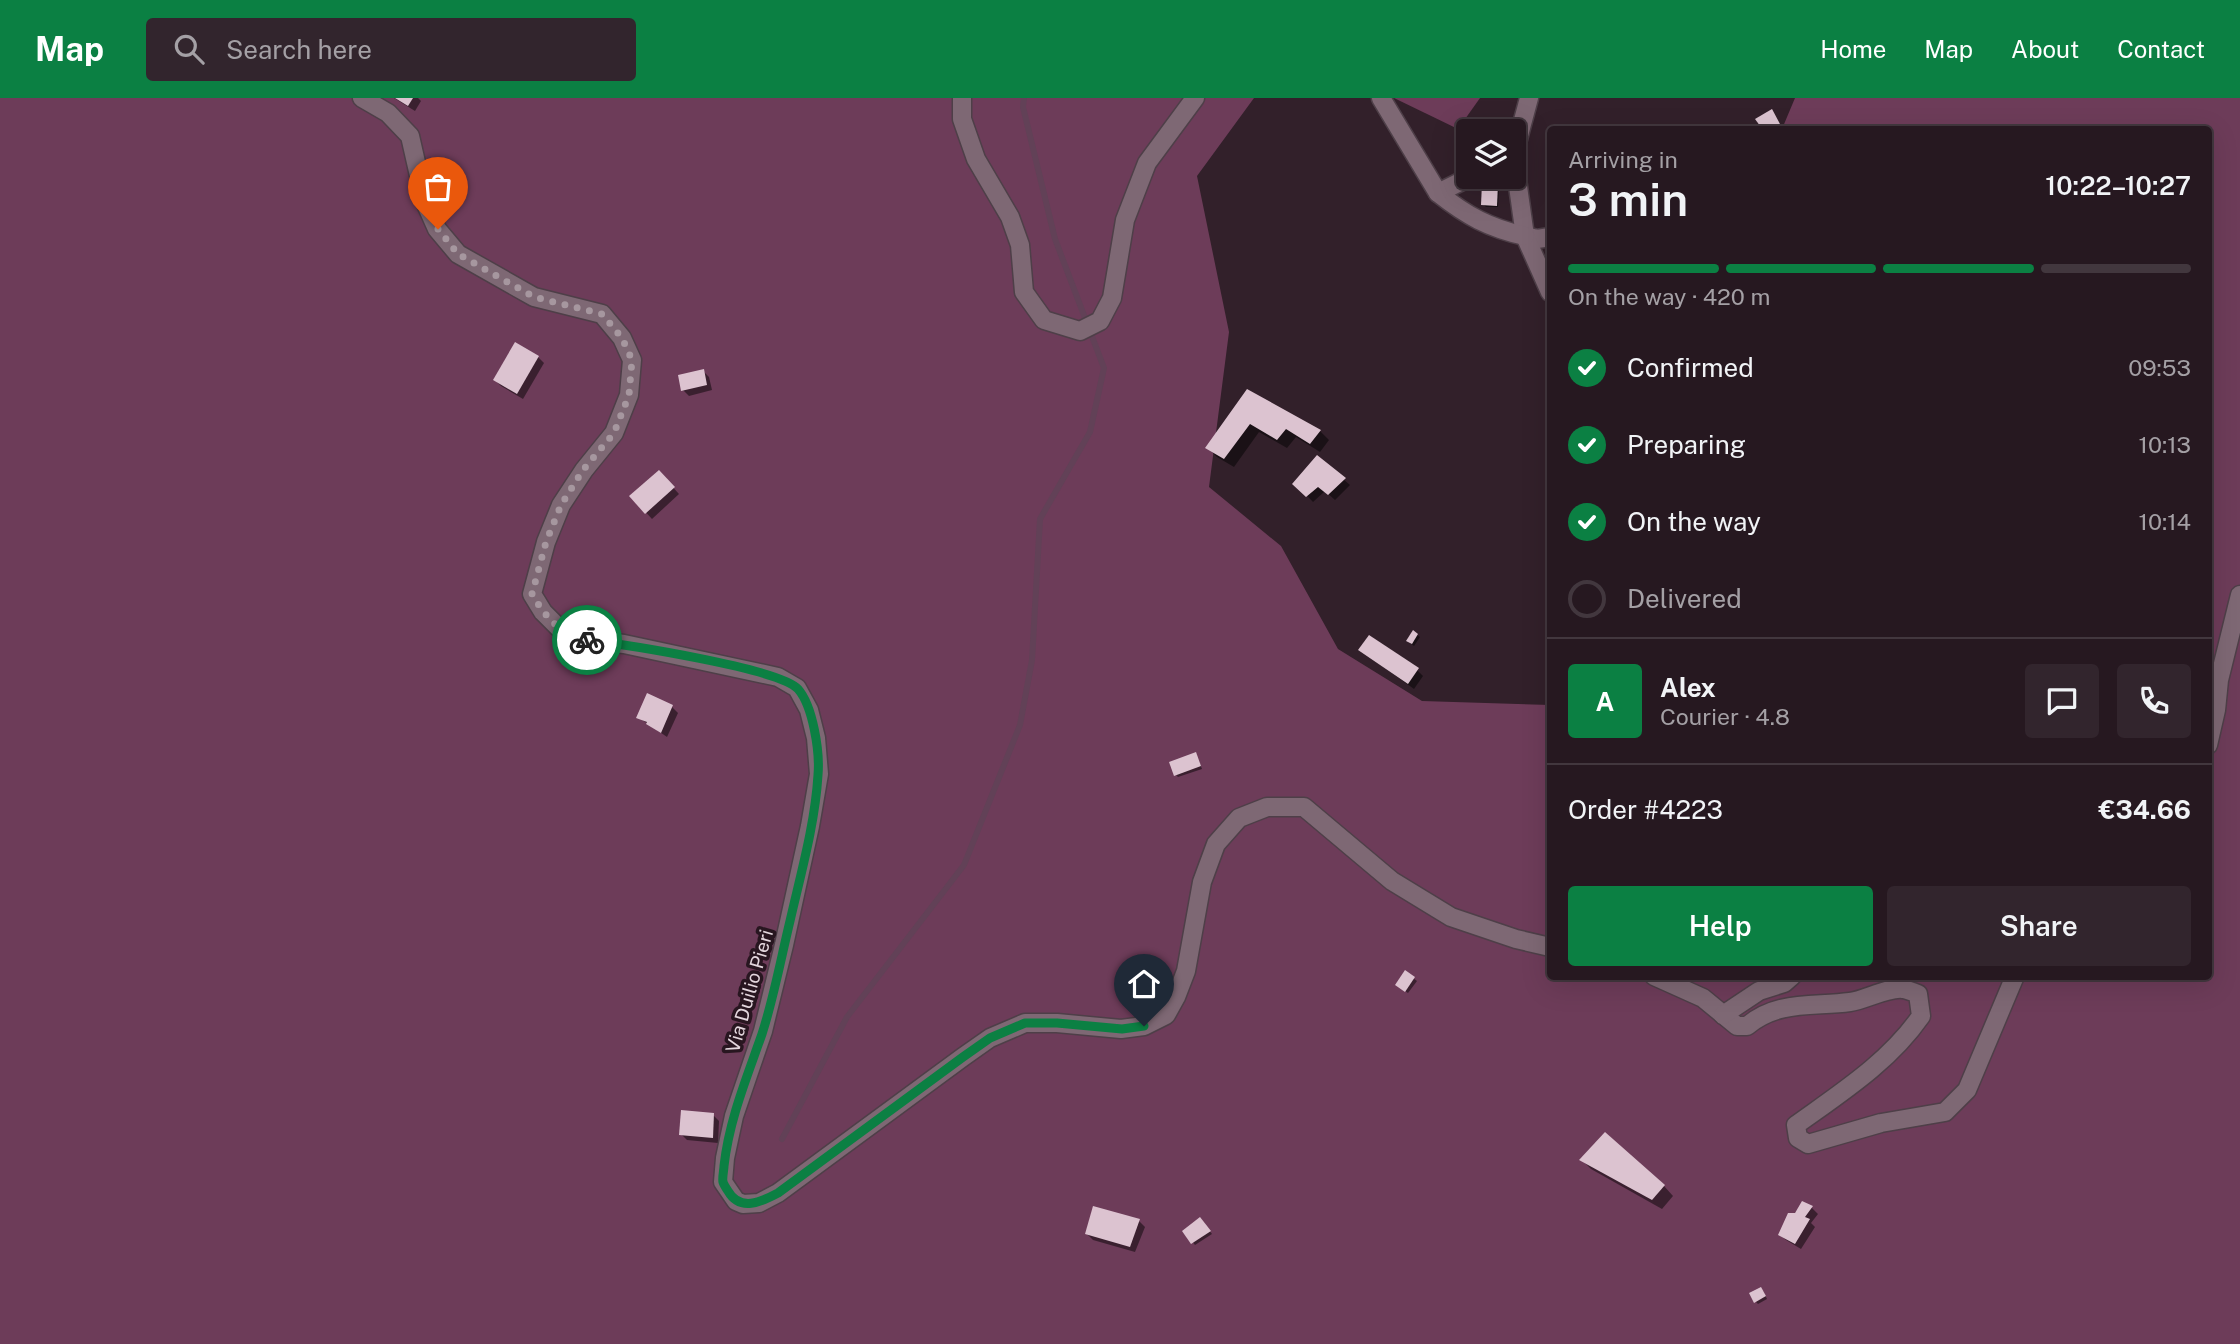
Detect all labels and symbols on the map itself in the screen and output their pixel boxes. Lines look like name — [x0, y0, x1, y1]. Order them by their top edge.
pin — [408, 157, 468, 229]
courier — [552, 605, 622, 675]
street label: Via Duilio Pieri — [721, 927, 777, 1055]
pin — [1114, 954, 1174, 1026]

